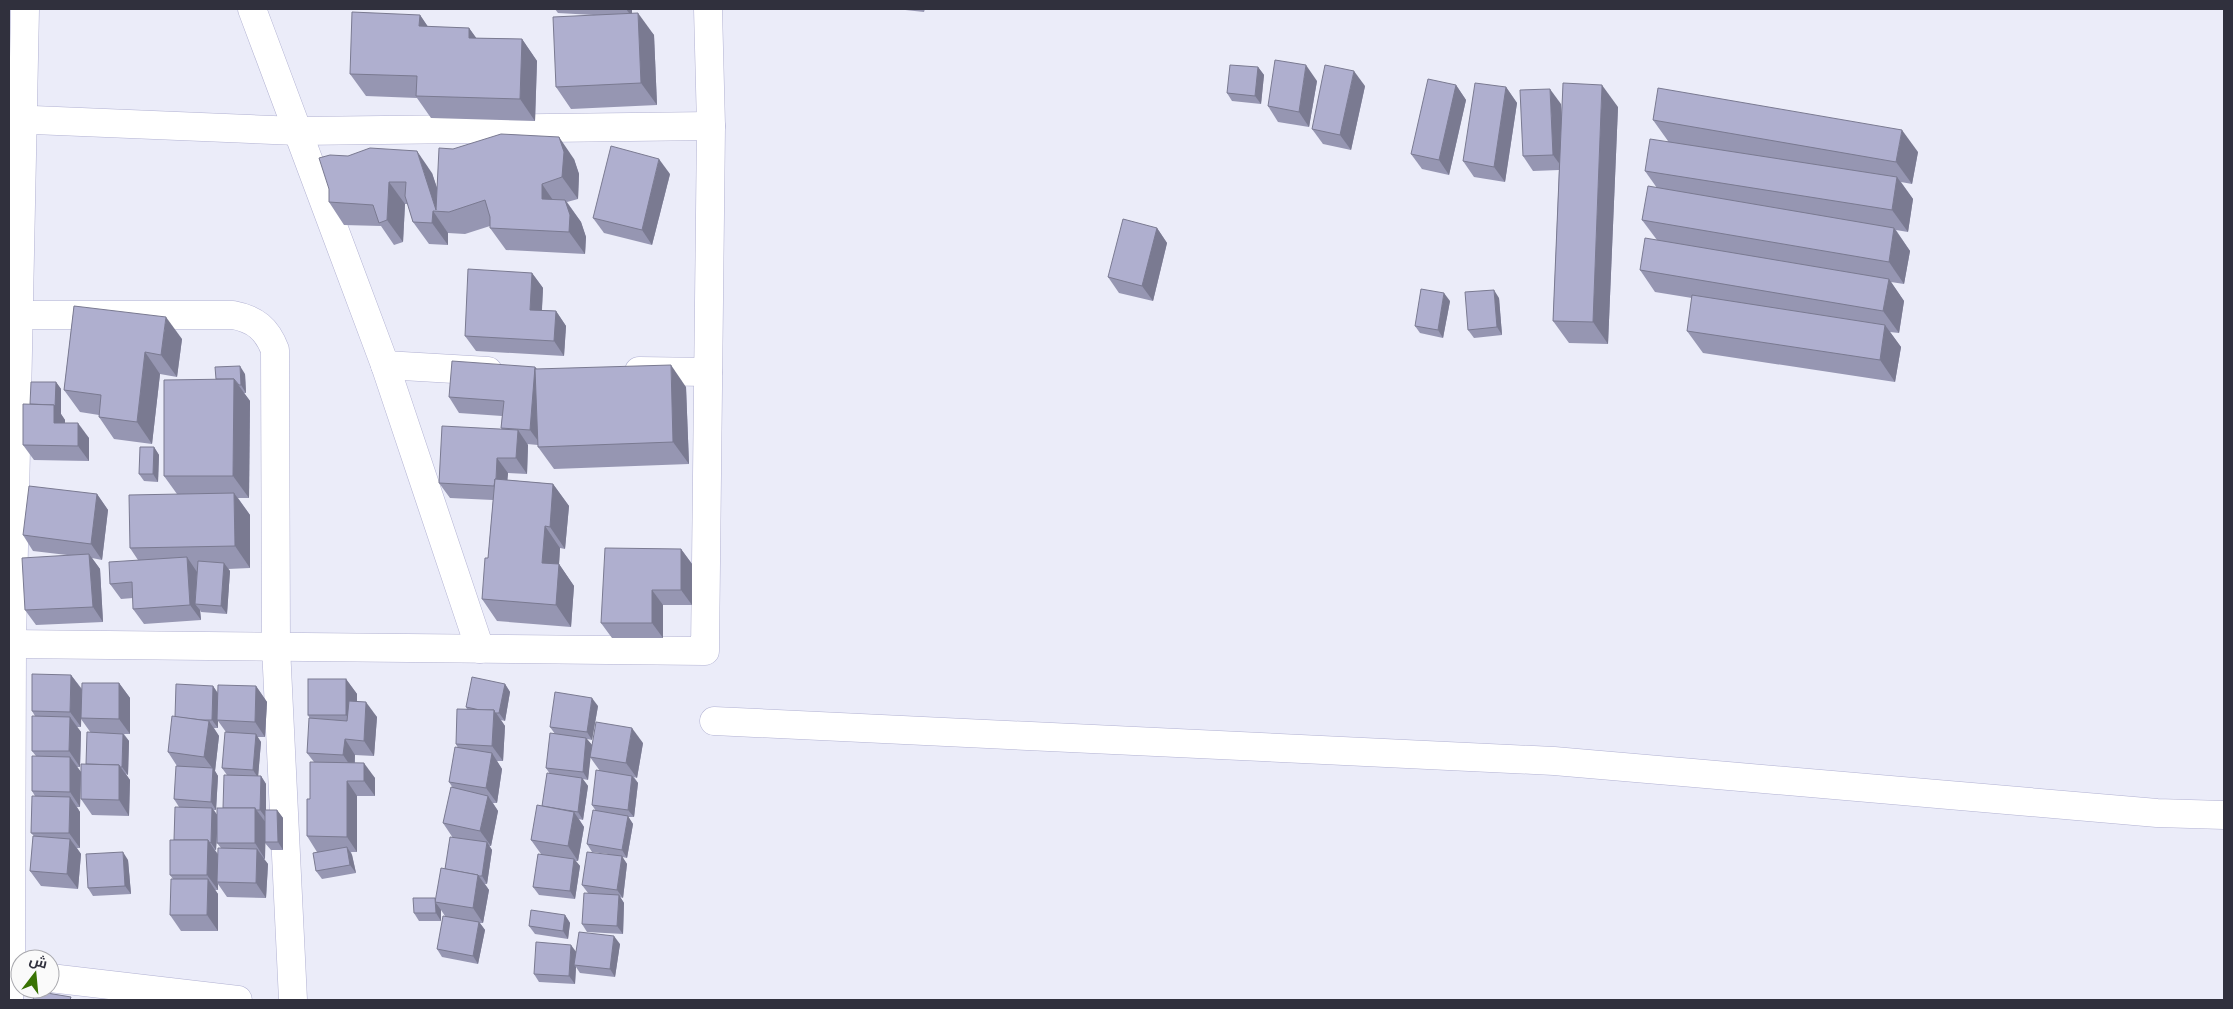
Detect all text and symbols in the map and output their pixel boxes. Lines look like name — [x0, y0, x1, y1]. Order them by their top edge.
north arrow — [10, 949, 60, 999]
text: ش — [27, 949, 50, 974]

